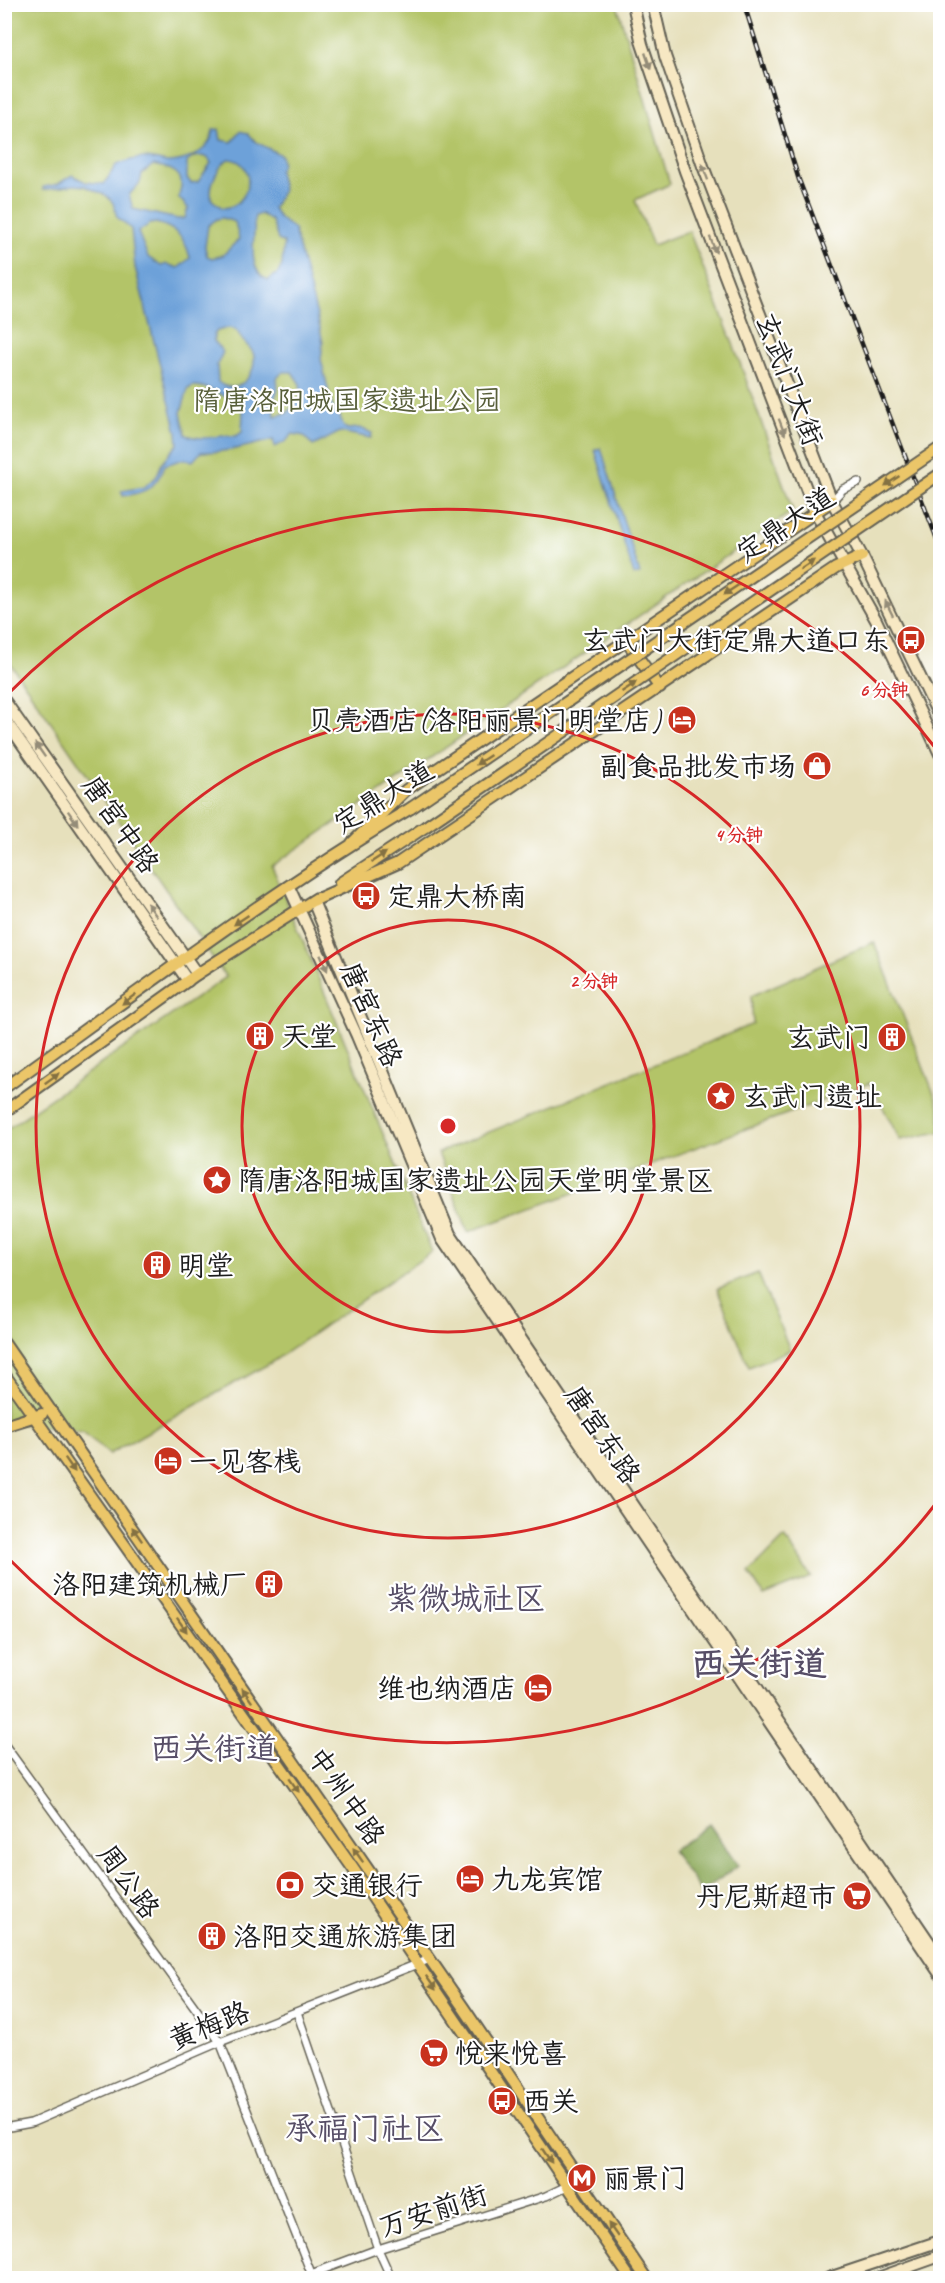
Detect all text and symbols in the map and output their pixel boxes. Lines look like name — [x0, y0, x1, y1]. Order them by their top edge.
one-way arrow — [644, 52, 654, 70]
one-way arrow — [700, 163, 710, 181]
one-way arrow — [709, 236, 718, 254]
street label: 玄武门大街 — [748, 308, 831, 451]
park label: 隋唐洛阳城国家遗址公园 — [193, 383, 501, 418]
one-way arrow — [778, 418, 788, 436]
one-way arrow — [884, 475, 900, 486]
street label: 定鼎大道 — [729, 479, 841, 570]
one-way arrow — [799, 560, 815, 571]
one-way arrow — [722, 585, 739, 596]
one-way arrow — [884, 600, 893, 617]
place label: 玄武门大街定鼎大道口东 — [582, 623, 890, 658]
bus stop icon: 玄武门大街定鼎大道口东 — [895, 624, 927, 656]
text: 6 分钟 — [860, 679, 908, 701]
one-way arrow — [620, 681, 636, 693]
place label: 贝壳酒店(洛阳丽景门明堂店) — [307, 703, 663, 738]
hotel icon: 贝壳酒店(洛阳丽景门明堂店) — [666, 704, 698, 736]
one-way arrow — [34, 743, 46, 759]
place label: 副食品批发市场 — [600, 749, 796, 784]
shop icon: 副食品批发市场 — [801, 750, 833, 782]
street label: 定鼎大道 — [326, 752, 440, 841]
one-way arrow — [475, 754, 491, 765]
street label: 唐宫中路 — [74, 768, 167, 880]
one-way arrow — [67, 809, 79, 825]
text: 4 分钟 — [715, 824, 763, 846]
one-way arrow — [371, 852, 387, 863]
place label: 定鼎大桥南 — [387, 879, 527, 914]
bus stop icon: 定鼎大桥南 — [350, 880, 382, 912]
one-way arrow — [147, 902, 158, 918]
one-way arrow — [233, 914, 249, 926]
one-way arrow — [319, 954, 328, 971]
street label: 唐宫东路 — [333, 956, 410, 1072]
text: 2 分钟 — [570, 970, 618, 992]
one-way arrow — [121, 993, 137, 1005]
place label: 天堂 — [281, 1019, 337, 1054]
building icon: 天堂 — [244, 1020, 276, 1052]
place label: 玄武门 — [787, 1020, 871, 1055]
building icon: 玄武门 — [876, 1021, 908, 1053]
one-way arrow — [44, 1072, 60, 1084]
place label: 玄武门遗址 — [742, 1079, 882, 1114]
place icon: 玄武门遗址 — [705, 1080, 737, 1112]
centre of rings — [438, 1116, 458, 1136]
place label: 隋唐洛阳城国家遗址公园天堂明堂景区 — [238, 1163, 714, 1198]
place icon: 隋唐洛阳城国家遗址公园天堂明堂景区 — [201, 1164, 233, 1196]
place label: 明堂 — [178, 1248, 234, 1283]
building icon: 明堂 — [141, 1249, 173, 1281]
street label: 唐宫东路 — [557, 1378, 648, 1490]
place label: 一见客栈 — [189, 1444, 301, 1479]
hotel icon: 一见客栈 — [152, 1445, 184, 1477]
one-way arrow — [64, 1457, 76, 1473]
one-way arrow — [131, 1527, 143, 1543]
place label: 洛阳建筑机械厂 — [52, 1567, 248, 1602]
building icon: 洛阳建筑机械厂 — [253, 1568, 285, 1600]
district label: 紫微城社区 — [386, 1578, 546, 1619]
one-way arrow — [176, 1617, 188, 1633]
district label: 西关街道 — [691, 1642, 827, 1685]
place label: 维也纳酒店 — [377, 1671, 517, 1706]
hotel icon: 维也纳酒店 — [522, 1672, 554, 1704]
one-way arrow — [241, 1687, 253, 1703]
district label: 西关街道 — [150, 1728, 278, 1769]
street label: 中州中路 — [300, 1740, 393, 1852]
one-way arrow — [288, 1776, 300, 1792]
street label: 周公路 — [90, 1837, 167, 1926]
one-way arrow — [352, 1848, 364, 1864]
place label: 九龙宾馆 — [491, 1862, 603, 1897]
hotel icon: 九龙宾馆 — [454, 1863, 486, 1895]
place label: 交通银行 — [311, 1868, 423, 1903]
bank icon: 交通银行 — [274, 1869, 306, 1901]
place label: 丹尼斯超市 — [696, 1879, 836, 1914]
supermarket icon: 丹尼斯超市 — [841, 1880, 873, 1912]
place label: 洛阳交通旅游集团 — [233, 1919, 457, 1954]
building icon: 洛阳交通旅游集团 — [196, 1920, 228, 1952]
one-way arrow — [425, 1975, 437, 1991]
street label: 黄梅路 — [164, 1994, 255, 2057]
place label: 悦来悦喜 — [455, 2036, 567, 2071]
supermarket icon: 悦来悦喜 — [418, 2037, 450, 2069]
place label: 西关 — [523, 2084, 579, 2119]
bus stop icon: 西关 — [486, 2085, 518, 2117]
district label: 承福门社区 — [285, 2108, 445, 2149]
one-way arrow — [541, 2148, 552, 2164]
place label: 丽景门 — [603, 2161, 687, 2196]
metro station icon: 丽景门 — [566, 2162, 598, 2194]
street label: 万安前街 — [374, 2177, 492, 2244]
one-way arrow — [607, 2223, 619, 2239]

